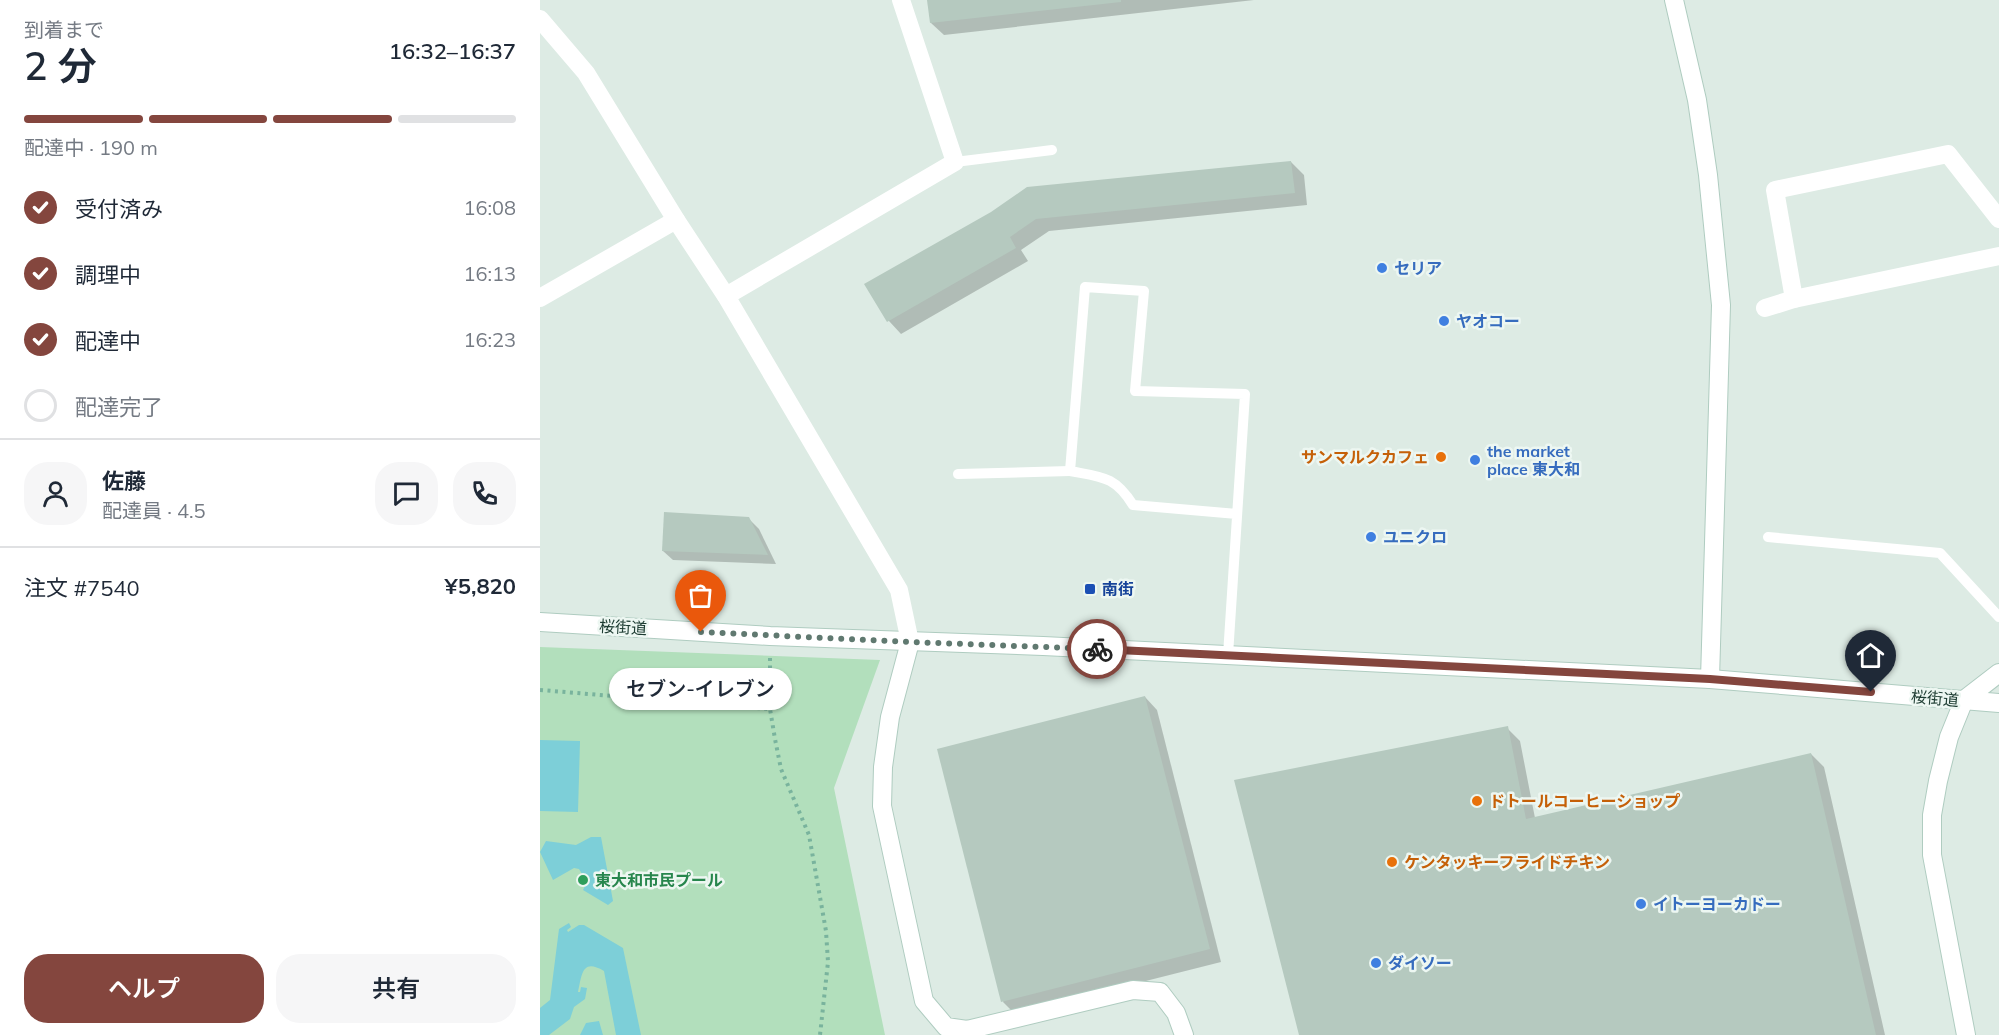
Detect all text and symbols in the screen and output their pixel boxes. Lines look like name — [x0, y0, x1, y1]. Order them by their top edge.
text: 到着まで — [24, 17, 104, 42]
text: 16:32–16:37 — [389, 37, 516, 65]
text: 2 分 — [24, 41, 97, 90]
text: 配達中 · 190 m — [24, 135, 158, 160]
icon: check — [24, 191, 57, 224]
text: 受付済み — [75, 195, 163, 223]
text: 16:08 — [463, 195, 516, 220]
icon: check — [24, 257, 57, 290]
place label: セリア — [1394, 258, 1442, 278]
text: 調理中 — [75, 261, 141, 289]
text: 16:13 — [463, 261, 516, 286]
marker: セリア — [1375, 261, 1389, 275]
place label: ヤオコー — [1456, 311, 1520, 331]
marker: ヤオコー — [1437, 314, 1451, 328]
icon: check — [24, 323, 57, 356]
text: 配達中 — [75, 327, 141, 355]
text: 16:23 — [463, 327, 516, 352]
text: 配達完了 — [75, 393, 163, 421]
place label: the market place 東大和 — [1487, 441, 1580, 479]
place label: サンマルクカフェ — [1301, 447, 1429, 467]
marker: サンマルクカフェ — [1434, 450, 1448, 464]
marker: the market place 東大和 — [1468, 453, 1482, 467]
button: person — [24, 462, 87, 525]
button: chat — [375, 462, 438, 525]
button: phone — [453, 462, 516, 525]
text: 佐藤 — [102, 467, 146, 495]
text: 配達員 · 4.5 — [102, 498, 206, 523]
place label: ユニクロ — [1383, 527, 1447, 547]
marker: ユニクロ — [1364, 530, 1378, 544]
pin — [675, 570, 726, 632]
text: ¥5,820 — [445, 572, 516, 600]
text: 注文 #7540 — [24, 574, 140, 602]
icon: bag — [684, 579, 717, 612]
place label: 南街 — [1102, 579, 1134, 599]
marker: 南街 — [1083, 582, 1097, 596]
street label: 桜街道 — [599, 616, 647, 638]
courier — [1067, 619, 1127, 679]
pin — [1845, 630, 1896, 692]
icon: bike — [1081, 633, 1114, 666]
icon: home — [1854, 639, 1887, 672]
callout: セブン-イレブン — [610, 668, 792, 710]
text: セブン-イレブン — [626, 676, 775, 701]
street label: 桜街道 — [1910, 686, 1960, 710]
place label: ドトールコーヒーショップ — [1489, 791, 1680, 811]
marker: ドトールコーヒーショップ — [1470, 794, 1484, 808]
place label: ケンタッキーフライドチキン — [1404, 852, 1610, 872]
marker: ケンタッキーフライドチキン — [1385, 855, 1399, 869]
place label: 東大和市民プール — [595, 870, 723, 890]
marker: 東大和市民プール — [576, 873, 590, 887]
place label: イトーヨーカドー — [1653, 894, 1781, 914]
marker: イトーヨーカドー — [1634, 897, 1648, 911]
place label: ダイソー — [1388, 953, 1452, 973]
button: ヘルプ — [24, 954, 264, 1023]
button: 共有 — [276, 954, 516, 1023]
marker: ダイソー — [1369, 956, 1383, 970]

